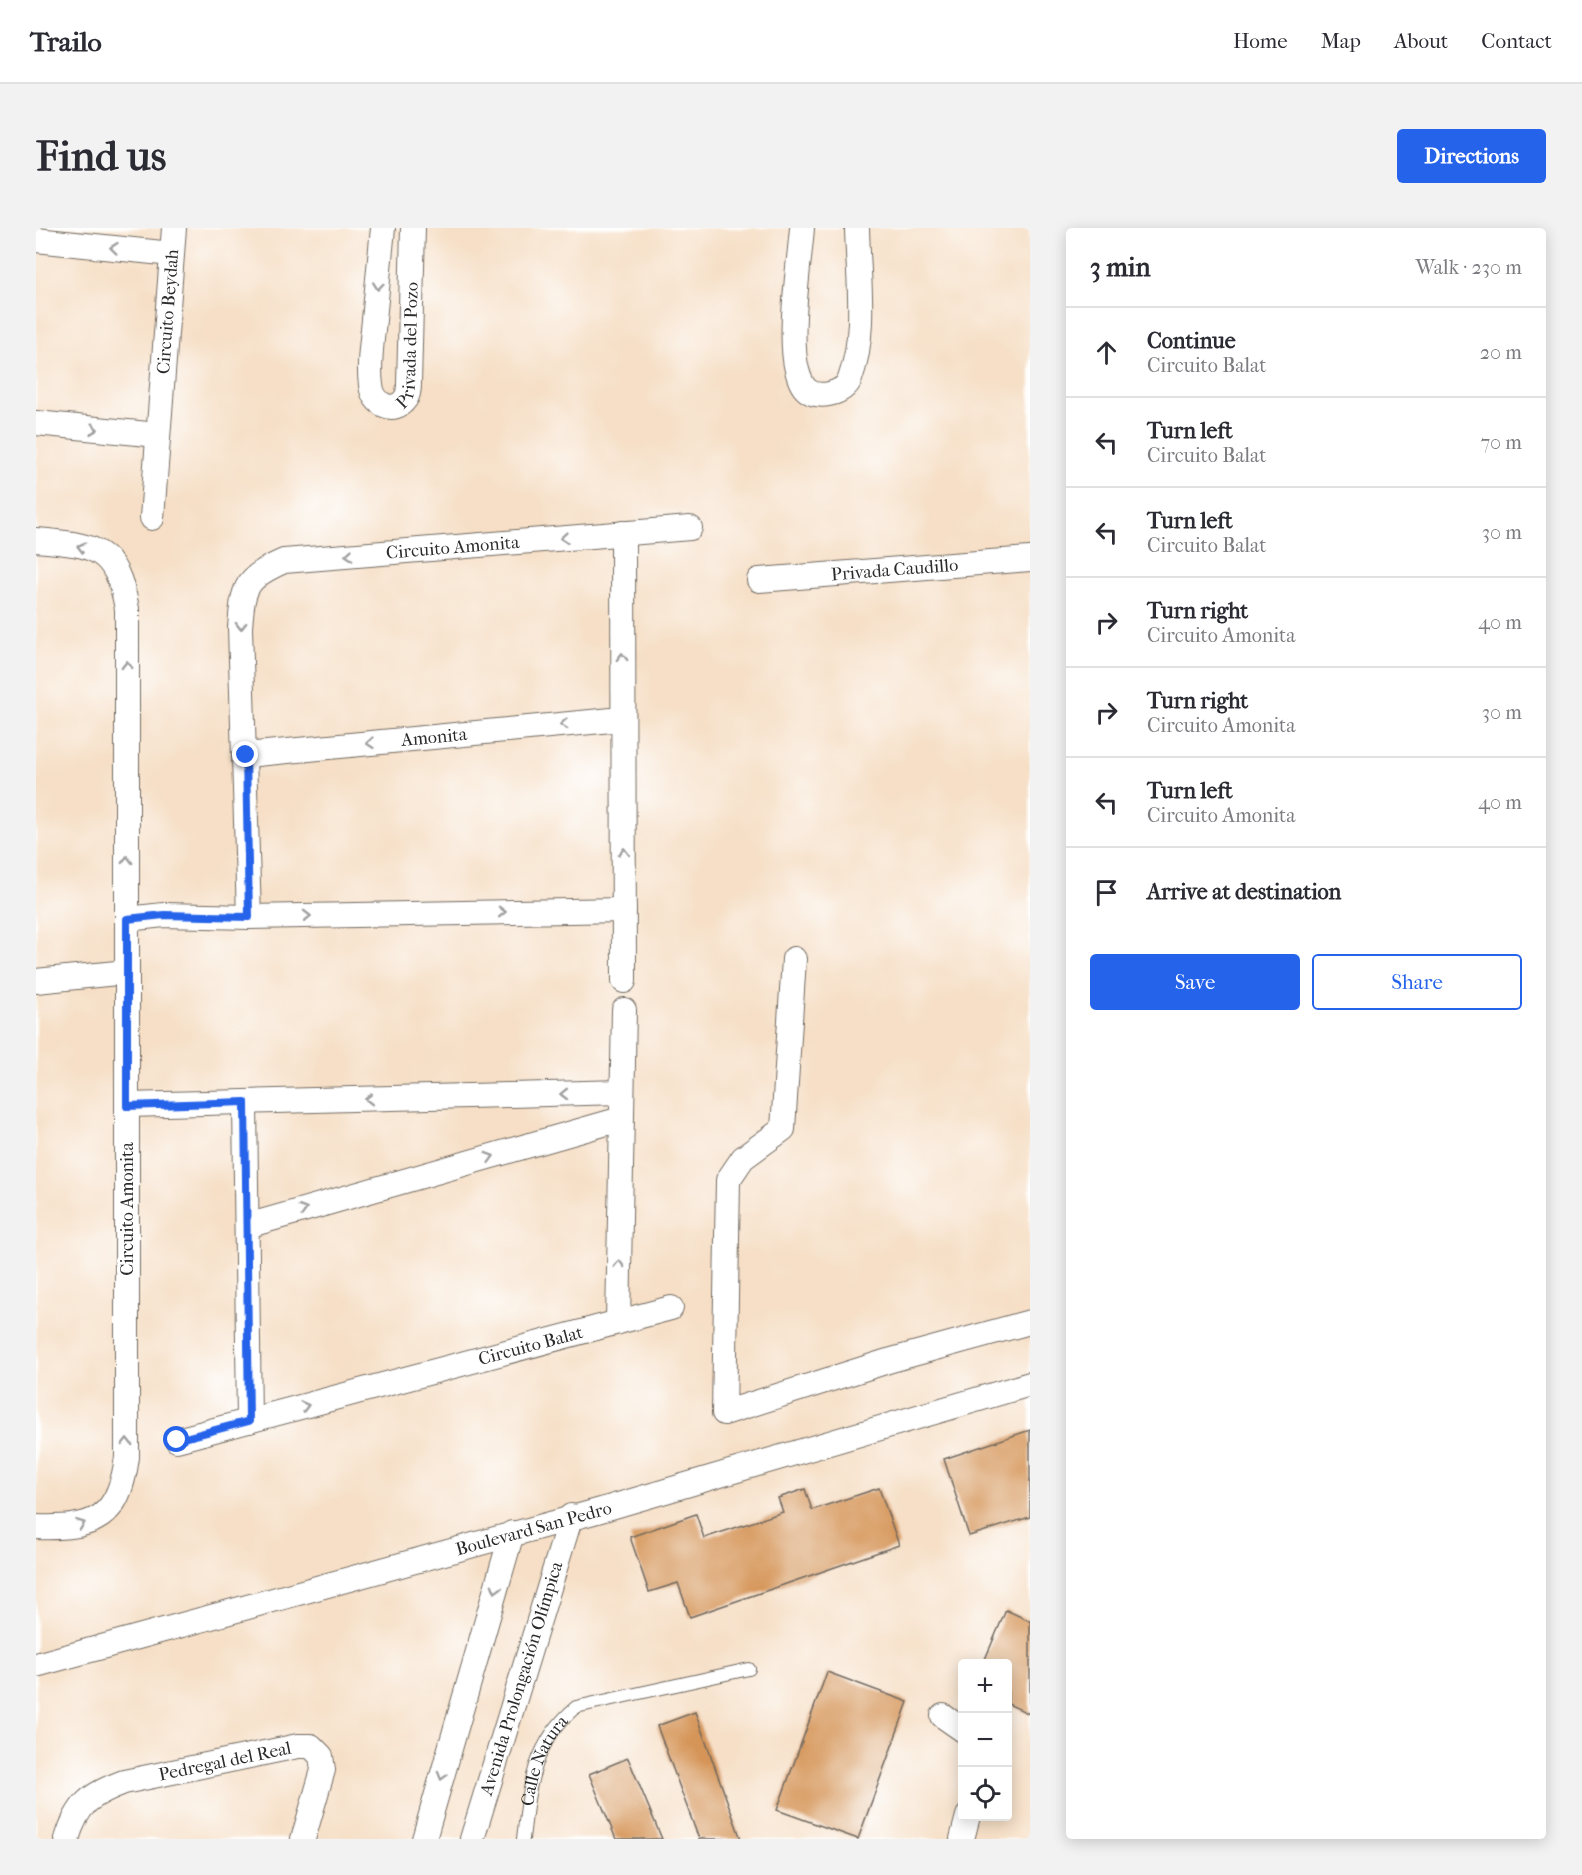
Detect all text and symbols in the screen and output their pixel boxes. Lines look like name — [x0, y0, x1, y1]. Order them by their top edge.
text: Trailo — [30, 25, 102, 58]
text: Home — [1233, 29, 1288, 53]
text: Map — [1321, 29, 1361, 53]
text: About — [1394, 29, 1448, 53]
text: Contact — [1481, 29, 1552, 53]
button: Directions — [1397, 129, 1546, 183]
text: Find us — [36, 132, 166, 181]
one-way arrow — [110, 242, 119, 255]
street label: Circuito Beydah — [153, 248, 183, 375]
text: 3 min — [1090, 252, 1151, 283]
text: Walk · 230 m — [1416, 256, 1522, 279]
one-way arrow — [372, 282, 384, 291]
street label: Privada del Pozo — [392, 282, 423, 414]
text: Continue — [1147, 328, 1236, 354]
icon: ahead — [1090, 336, 1123, 369]
text: 20 m — [1480, 341, 1522, 364]
text: Circuito Balat — [1147, 354, 1266, 377]
text: Turn left — [1147, 418, 1233, 444]
one-way arrow — [90, 422, 99, 435]
icon: left — [1090, 426, 1123, 459]
text: 70 m — [1480, 431, 1522, 454]
text: Circuito Balat — [1147, 444, 1266, 467]
text: Turn left — [1147, 508, 1233, 534]
icon: left — [1090, 516, 1123, 549]
text: 30 m — [1482, 521, 1522, 544]
one-way arrow — [560, 531, 569, 544]
street label: Circuito Amonita — [385, 532, 521, 564]
text: Circuito Balat — [1147, 534, 1266, 557]
one-way arrow — [77, 541, 87, 554]
one-way arrow — [344, 549, 353, 562]
street label: Privada Caudillo — [830, 555, 959, 585]
text: Turn right — [1147, 598, 1248, 624]
icon: right — [1090, 606, 1123, 639]
text: 40 m — [1478, 611, 1522, 634]
one-way arrow — [235, 622, 247, 631]
text: Circuito Amonita — [1147, 624, 1295, 647]
one-way arrow — [616, 652, 628, 661]
one-way arrow — [121, 661, 133, 670]
text: Turn right — [1147, 688, 1248, 714]
icon: right — [1090, 696, 1123, 729]
text: 30 m — [1482, 701, 1522, 724]
text: Circuito Amonita — [1147, 714, 1295, 737]
one-way arrow — [560, 717, 569, 730]
street label: Amonita — [399, 724, 469, 751]
one-way arrow — [365, 736, 375, 749]
route end — [232, 741, 258, 767]
text: Turn left — [1147, 778, 1233, 804]
icon: left — [1090, 786, 1123, 819]
text: 40 m — [1478, 791, 1522, 814]
text: Circuito Amonita — [1147, 804, 1295, 827]
one-way arrow — [617, 847, 630, 856]
one-way arrow — [121, 856, 133, 865]
icon: arrive — [1090, 876, 1123, 909]
text: Arrive at destination — [1147, 879, 1341, 905]
one-way arrow — [498, 906, 507, 919]
one-way arrow — [303, 910, 312, 922]
button: Save — [1090, 954, 1300, 1010]
button: Share — [1312, 954, 1522, 1010]
one-way arrow — [559, 1088, 568, 1100]
one-way arrow — [364, 1093, 373, 1105]
street label: Circuito Amonita — [117, 1142, 138, 1276]
one-way arrow — [485, 1151, 495, 1164]
one-way arrow — [297, 1205, 308, 1217]
one-way arrow — [612, 1259, 625, 1268]
street label: Circuito Balat — [476, 1322, 586, 1370]
one-way arrow — [299, 1401, 310, 1413]
route start — [163, 1426, 189, 1452]
one-way arrow — [121, 1437, 133, 1446]
street label: Boulevard San Pedro — [454, 1497, 614, 1560]
one-way arrow — [75, 1519, 86, 1532]
street label: Avenida Prolongación Olímpica — [476, 1558, 568, 1799]
one-way arrow — [490, 1584, 503, 1594]
map controls — [958, 1659, 1012, 1821]
button: + — [958, 1659, 1012, 1713]
street label: Calle Natura — [517, 1711, 573, 1808]
button: − — [958, 1713, 1012, 1767]
street label: Pedregal del Real — [157, 1738, 293, 1786]
button: locate — [958, 1767, 1012, 1821]
one-way arrow — [437, 1771, 449, 1781]

